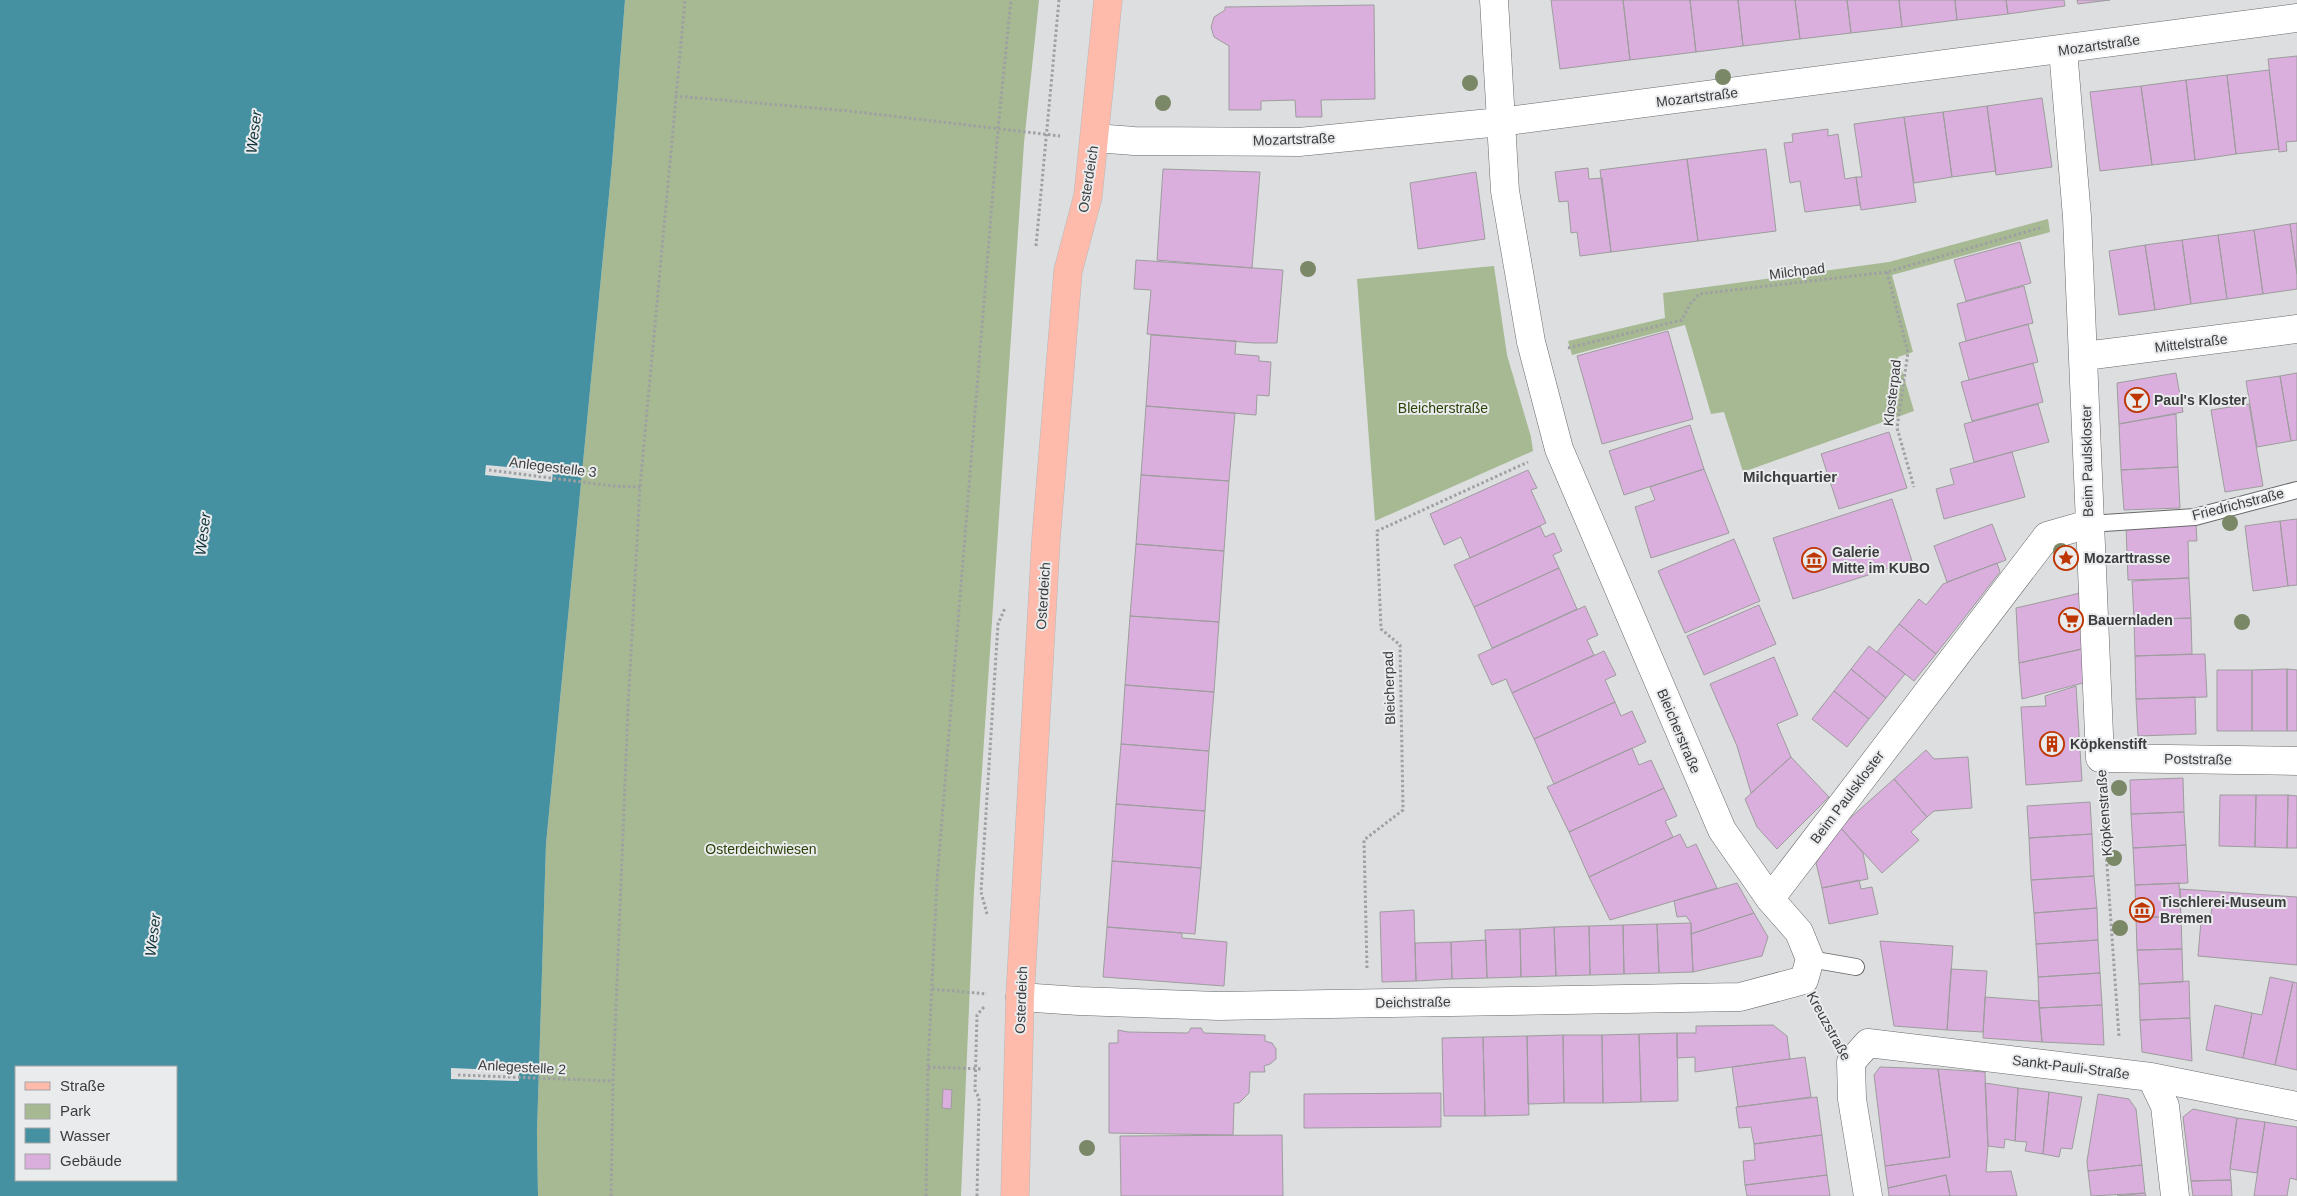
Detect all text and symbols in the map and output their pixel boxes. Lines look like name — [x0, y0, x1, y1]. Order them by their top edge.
street label: Mozartstraße — [2057, 31, 2141, 59]
street label: Mozartstraße — [1655, 84, 1739, 110]
water label: Weser — [242, 109, 265, 154]
street label: Mozartstraße — [1253, 130, 1336, 148]
street label: Osterdeich — [1075, 144, 1101, 214]
street label: Milchpad — [1768, 260, 1826, 282]
street label: Mittelstraße — [2154, 331, 2228, 355]
street label: Klosterpad — [1880, 359, 1904, 427]
bar icon: Paul's Kloster — [2124, 387, 2150, 413]
place label: Paul's Kloster — [2154, 392, 2247, 408]
park label: Bleicherstraße — [1398, 400, 1488, 416]
street label: Beim Paulskloster — [2078, 405, 2096, 517]
street label: Anlegestelle 3 — [508, 454, 598, 480]
district label: Milchquartier — [1743, 468, 1837, 485]
street label: Friedrichstraße — [2190, 485, 2286, 523]
water label: Weser — [191, 511, 214, 556]
place label: Galerie Mitte im KUBO — [1832, 544, 1930, 576]
place icon: Mozarttrasse — [2053, 545, 2079, 571]
museum icon: Galerie Mitte im KUBO — [1801, 547, 1827, 573]
place label: Mozarttrasse — [2084, 550, 2171, 566]
street label: Osterdeich — [1033, 562, 1053, 630]
supermarket icon: Bauernladen — [2058, 607, 2084, 633]
place label: Bauernladen — [2088, 612, 2173, 628]
street label: Bleicherpad — [1380, 651, 1398, 725]
street label: Bleicherstraße — [1654, 686, 1704, 776]
building icon: Köpkenstift — [2039, 731, 2065, 757]
place label: Köpkenstift — [2070, 736, 2147, 752]
street label: Beim Paulskloster — [1807, 747, 1887, 847]
street label: Poststraße — [2164, 750, 2232, 768]
street label: Köpkenstraße — [2093, 769, 2115, 857]
park label: Osterdeichwiesen — [705, 841, 817, 857]
place label: Tischlerei-Museum Bremen — [2160, 894, 2287, 926]
museum icon: Tischlerei-Museum Bremen — [2129, 897, 2155, 923]
water label: Weser — [141, 912, 164, 957]
street label: Osterdeich — [1012, 966, 1030, 1034]
street label: Kreuzstraße — [1804, 989, 1855, 1063]
street label: Deichstraße — [1375, 993, 1451, 1011]
street label: Sankt-Pauli-Straße — [2011, 1052, 2131, 1082]
street label: Anlegestelle 2 — [478, 1057, 567, 1077]
legend — [15, 1066, 178, 1181]
text: Straße — [60, 1077, 105, 1094]
text: Park — [60, 1102, 91, 1119]
text: Wasser — [60, 1127, 110, 1144]
text: Gebäude — [60, 1152, 122, 1169]

